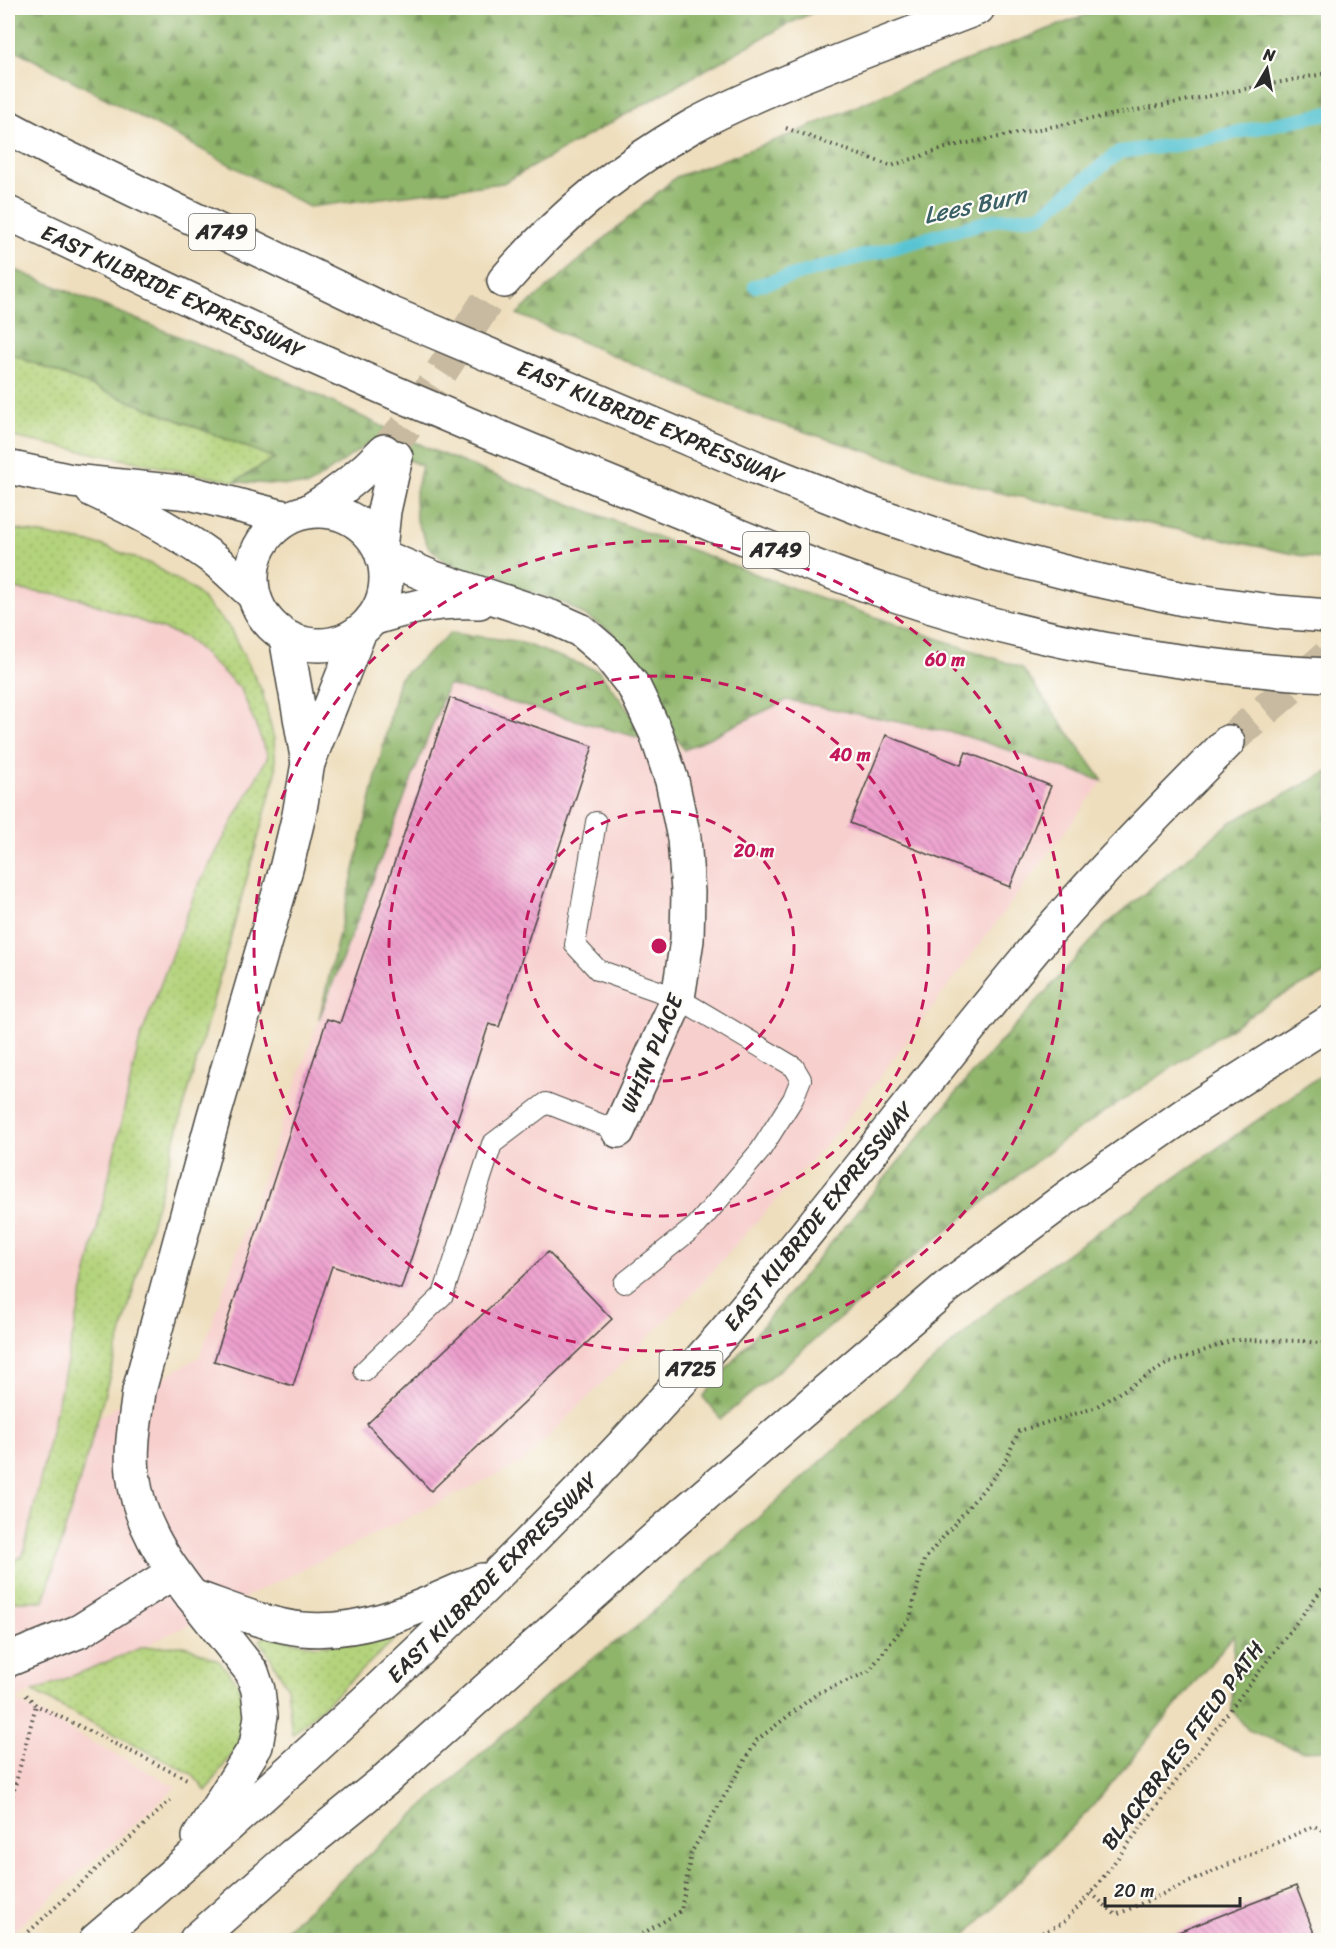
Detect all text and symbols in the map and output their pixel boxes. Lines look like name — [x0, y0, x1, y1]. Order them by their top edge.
north arrow — [1237, 39, 1297, 99]
text: N — [1261, 39, 1278, 70]
water label: Lees Burn — [920, 173, 1033, 236]
street label: EAST KILBRIDE EXPRESSWAY — [34, 213, 312, 370]
road number: A749 — [189, 214, 255, 250]
street label: EAST KILBRIDE EXPRESSWAY — [511, 348, 791, 497]
road number: A749 — [743, 532, 809, 568]
text: 60 m — [924, 644, 965, 676]
text: 40 m — [828, 739, 871, 771]
text: 20 m — [733, 835, 774, 867]
centre of rings — [649, 936, 669, 956]
street label: WHIN PLACE — [609, 986, 695, 1119]
street label: EAST KILBRIDE EXPRESSWAY — [713, 1092, 924, 1340]
road number: A725 — [660, 1351, 722, 1387]
street label: EAST KILBRIDE EXPRESSWAY — [377, 1462, 608, 1693]
street label: BLACKBRAES FIELD PATH — [1090, 1632, 1275, 1858]
scale bar — [1105, 1870, 1240, 1908]
text: 20 m — [1114, 1875, 1154, 1907]

